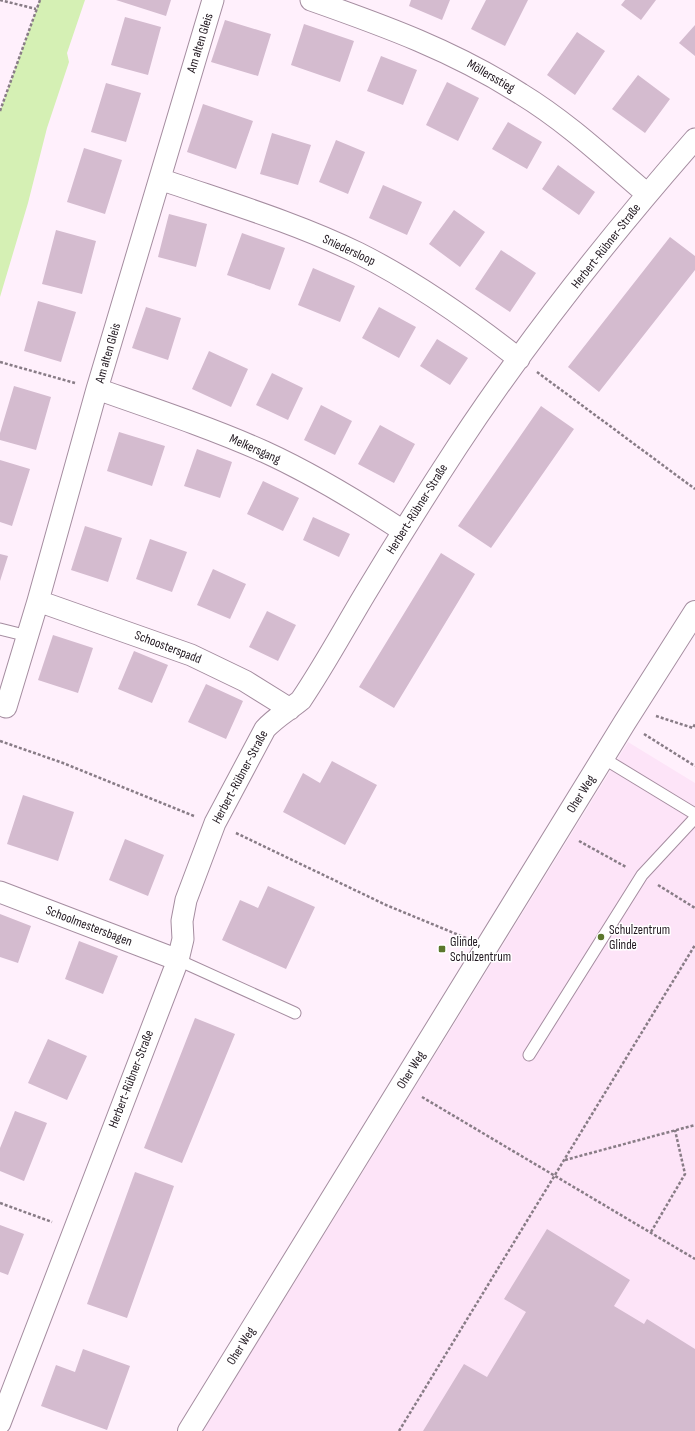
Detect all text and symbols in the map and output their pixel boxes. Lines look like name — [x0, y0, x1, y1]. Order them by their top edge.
street label: Am alten Gleis — [183, 11, 217, 76]
street label: Möllersstieg — [464, 56, 518, 96]
street label: Herbert-Rübner-Straße — [568, 200, 644, 292]
street label: Sniedersloop — [320, 231, 378, 269]
street label: Am alten Gleis — [92, 321, 124, 386]
street label: Melkersgang — [227, 431, 283, 467]
street label: Herbert-Rübner-Straße — [383, 461, 451, 557]
street label: Schoosterspadd — [132, 627, 204, 667]
street label: Herbert-Rübner-Straße — [209, 728, 271, 826]
street label: Oher Weg — [563, 772, 599, 816]
street label: Schoolmestersbagen — [43, 902, 135, 950]
place label: Schulzentrum Glinde — [609, 922, 670, 953]
marker: Schulzentrum Glinde — [596, 932, 606, 942]
place label: Glinde, Schulzentrum — [450, 934, 511, 965]
marker: Glinde, Schulzentrum — [437, 944, 447, 954]
street label: Herbert-Rübner-Straße — [105, 1028, 157, 1130]
street label: Oher Weg — [393, 1048, 429, 1092]
street label: Oher Weg — [223, 1324, 259, 1368]

